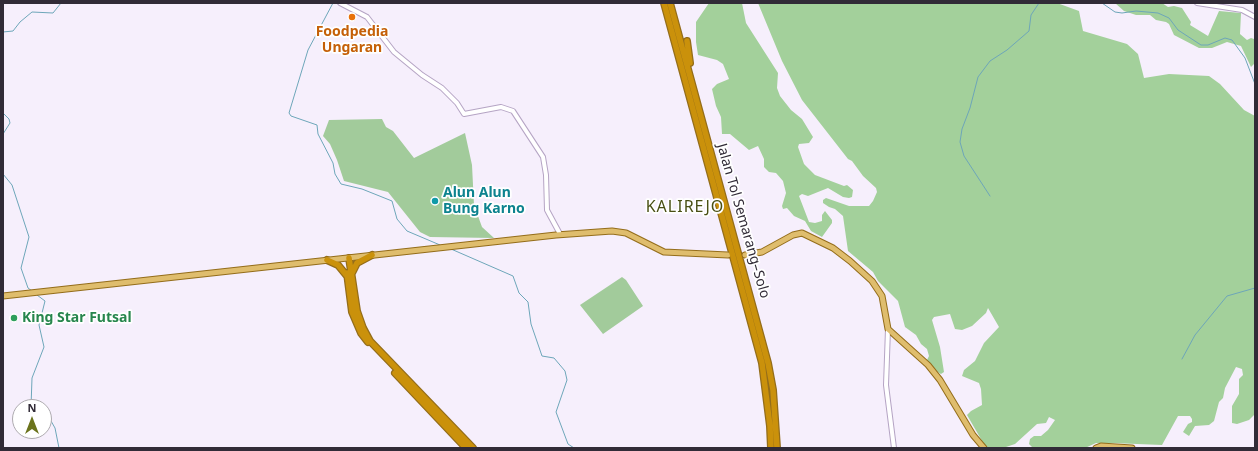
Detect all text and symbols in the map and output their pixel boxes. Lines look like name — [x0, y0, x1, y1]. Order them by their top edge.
marker: Foodpedia Ungaran — [347, 12, 357, 22]
place label: Foodpedia Ungaran — [316, 24, 388, 56]
street label: Jalan Tol Semarang–Solo — [713, 142, 773, 300]
place label: Alun Alun Bung Karno — [443, 185, 525, 218]
marker: Alun Alun Bung Karno — [430, 196, 440, 206]
district label: KALIREJO — [646, 197, 724, 217]
place label: King Star Futsal — [22, 310, 132, 326]
marker: King Star Futsal — [9, 313, 19, 323]
north arrow — [12, 399, 52, 439]
text: N — [28, 400, 36, 415]

